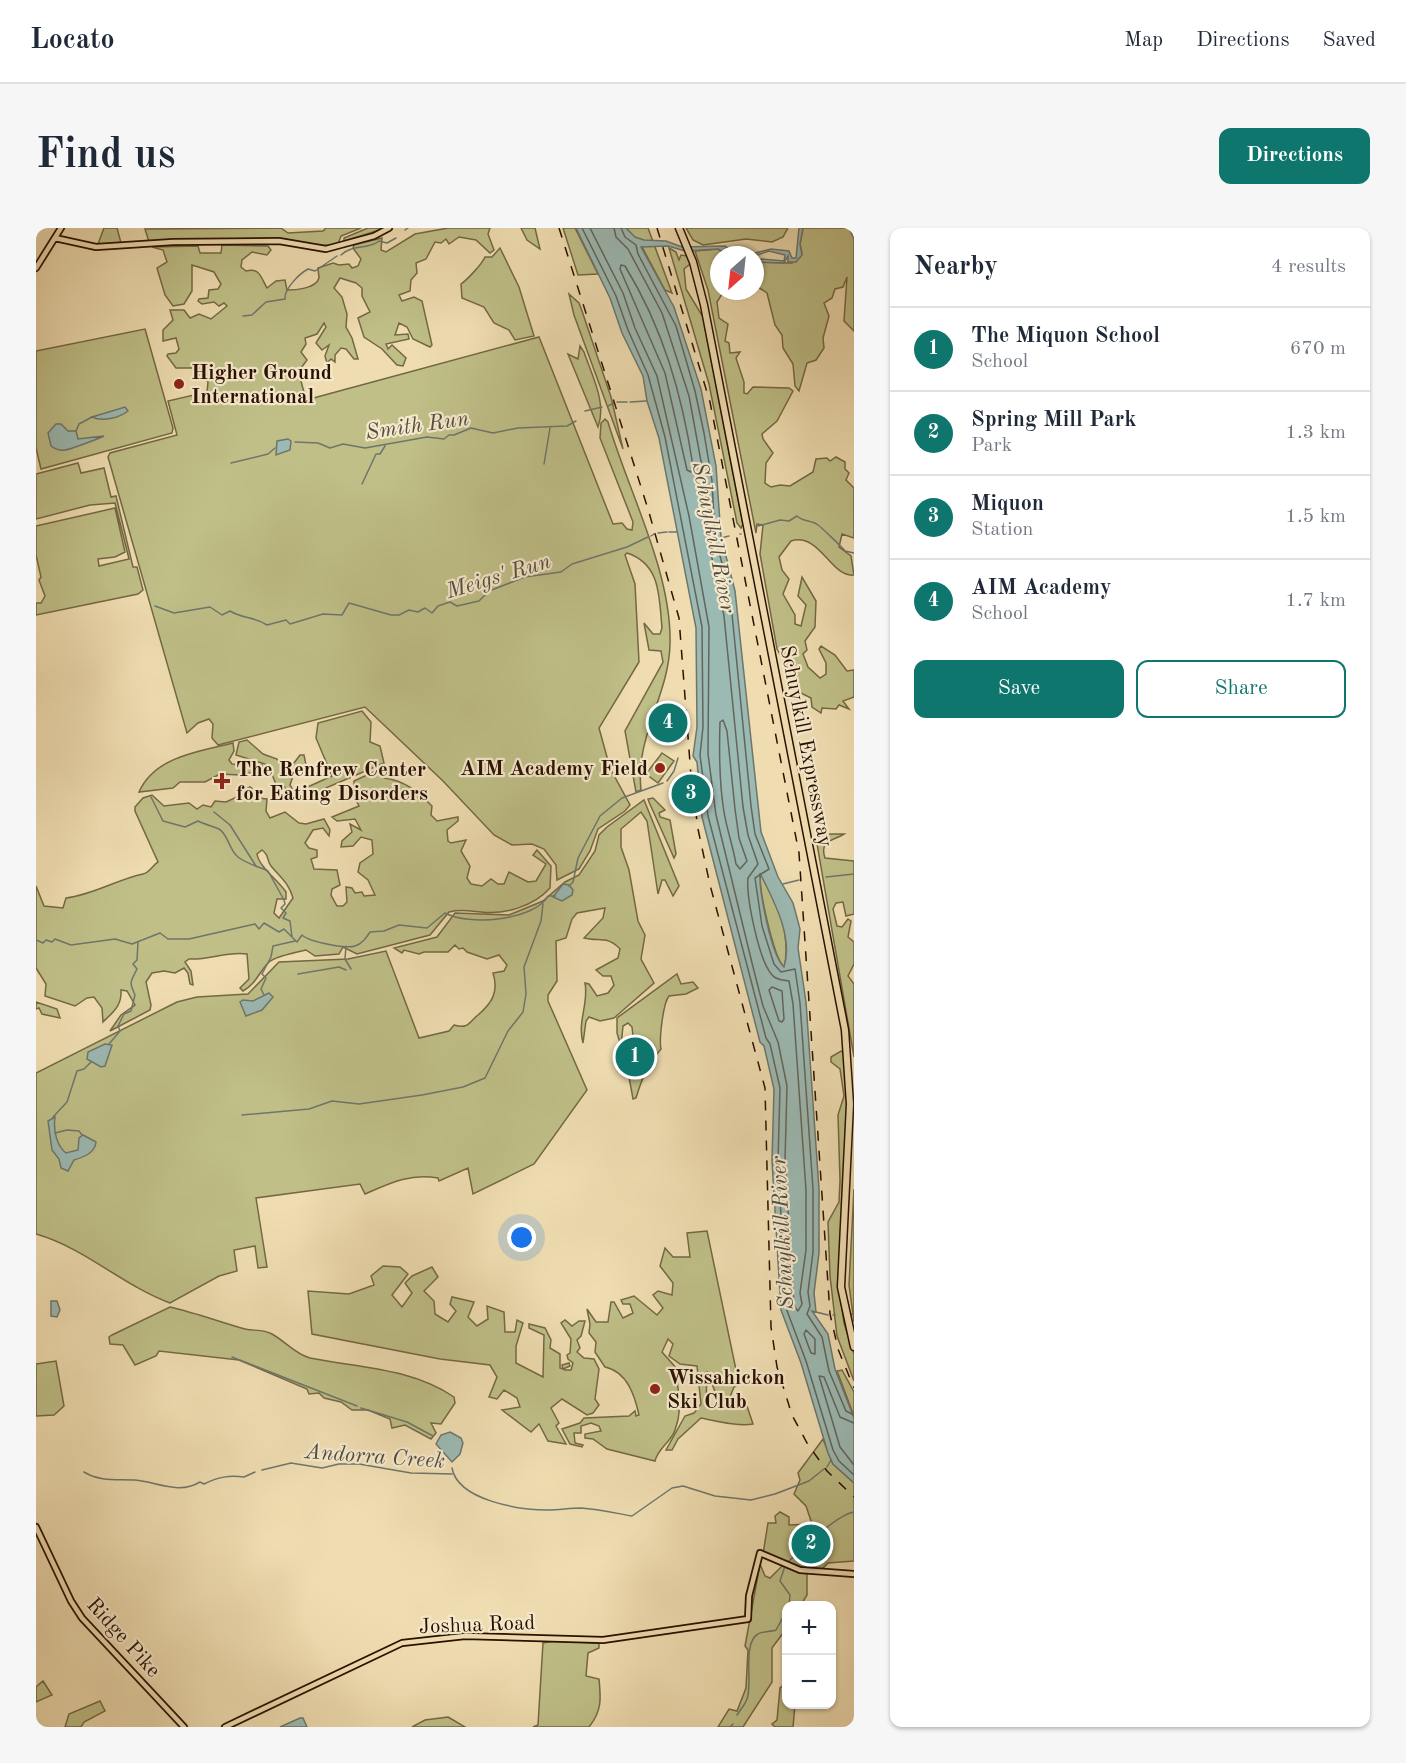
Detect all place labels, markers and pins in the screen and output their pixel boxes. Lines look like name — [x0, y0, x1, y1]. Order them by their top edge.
place label: Higher Ground International — [191, 363, 332, 408]
marker: Higher Ground International — [172, 377, 186, 391]
pin: 4 — [648, 700, 688, 746]
place label: AIM Academy Field — [460, 759, 648, 780]
place label: The Renfrew Center for Eating Disorders — [236, 760, 428, 805]
marker: AIM Academy Field — [653, 761, 667, 775]
marker: The Renfrew Center for Eating Disorders — [213, 772, 231, 790]
pin: 3 — [672, 772, 710, 816]
pin: 1 — [616, 1034, 654, 1080]
place label: Wissahickon Ski Club — [667, 1368, 785, 1413]
marker: Wissahickon Ski Club — [648, 1382, 662, 1396]
pin: 2 — [792, 1522, 830, 1566]

